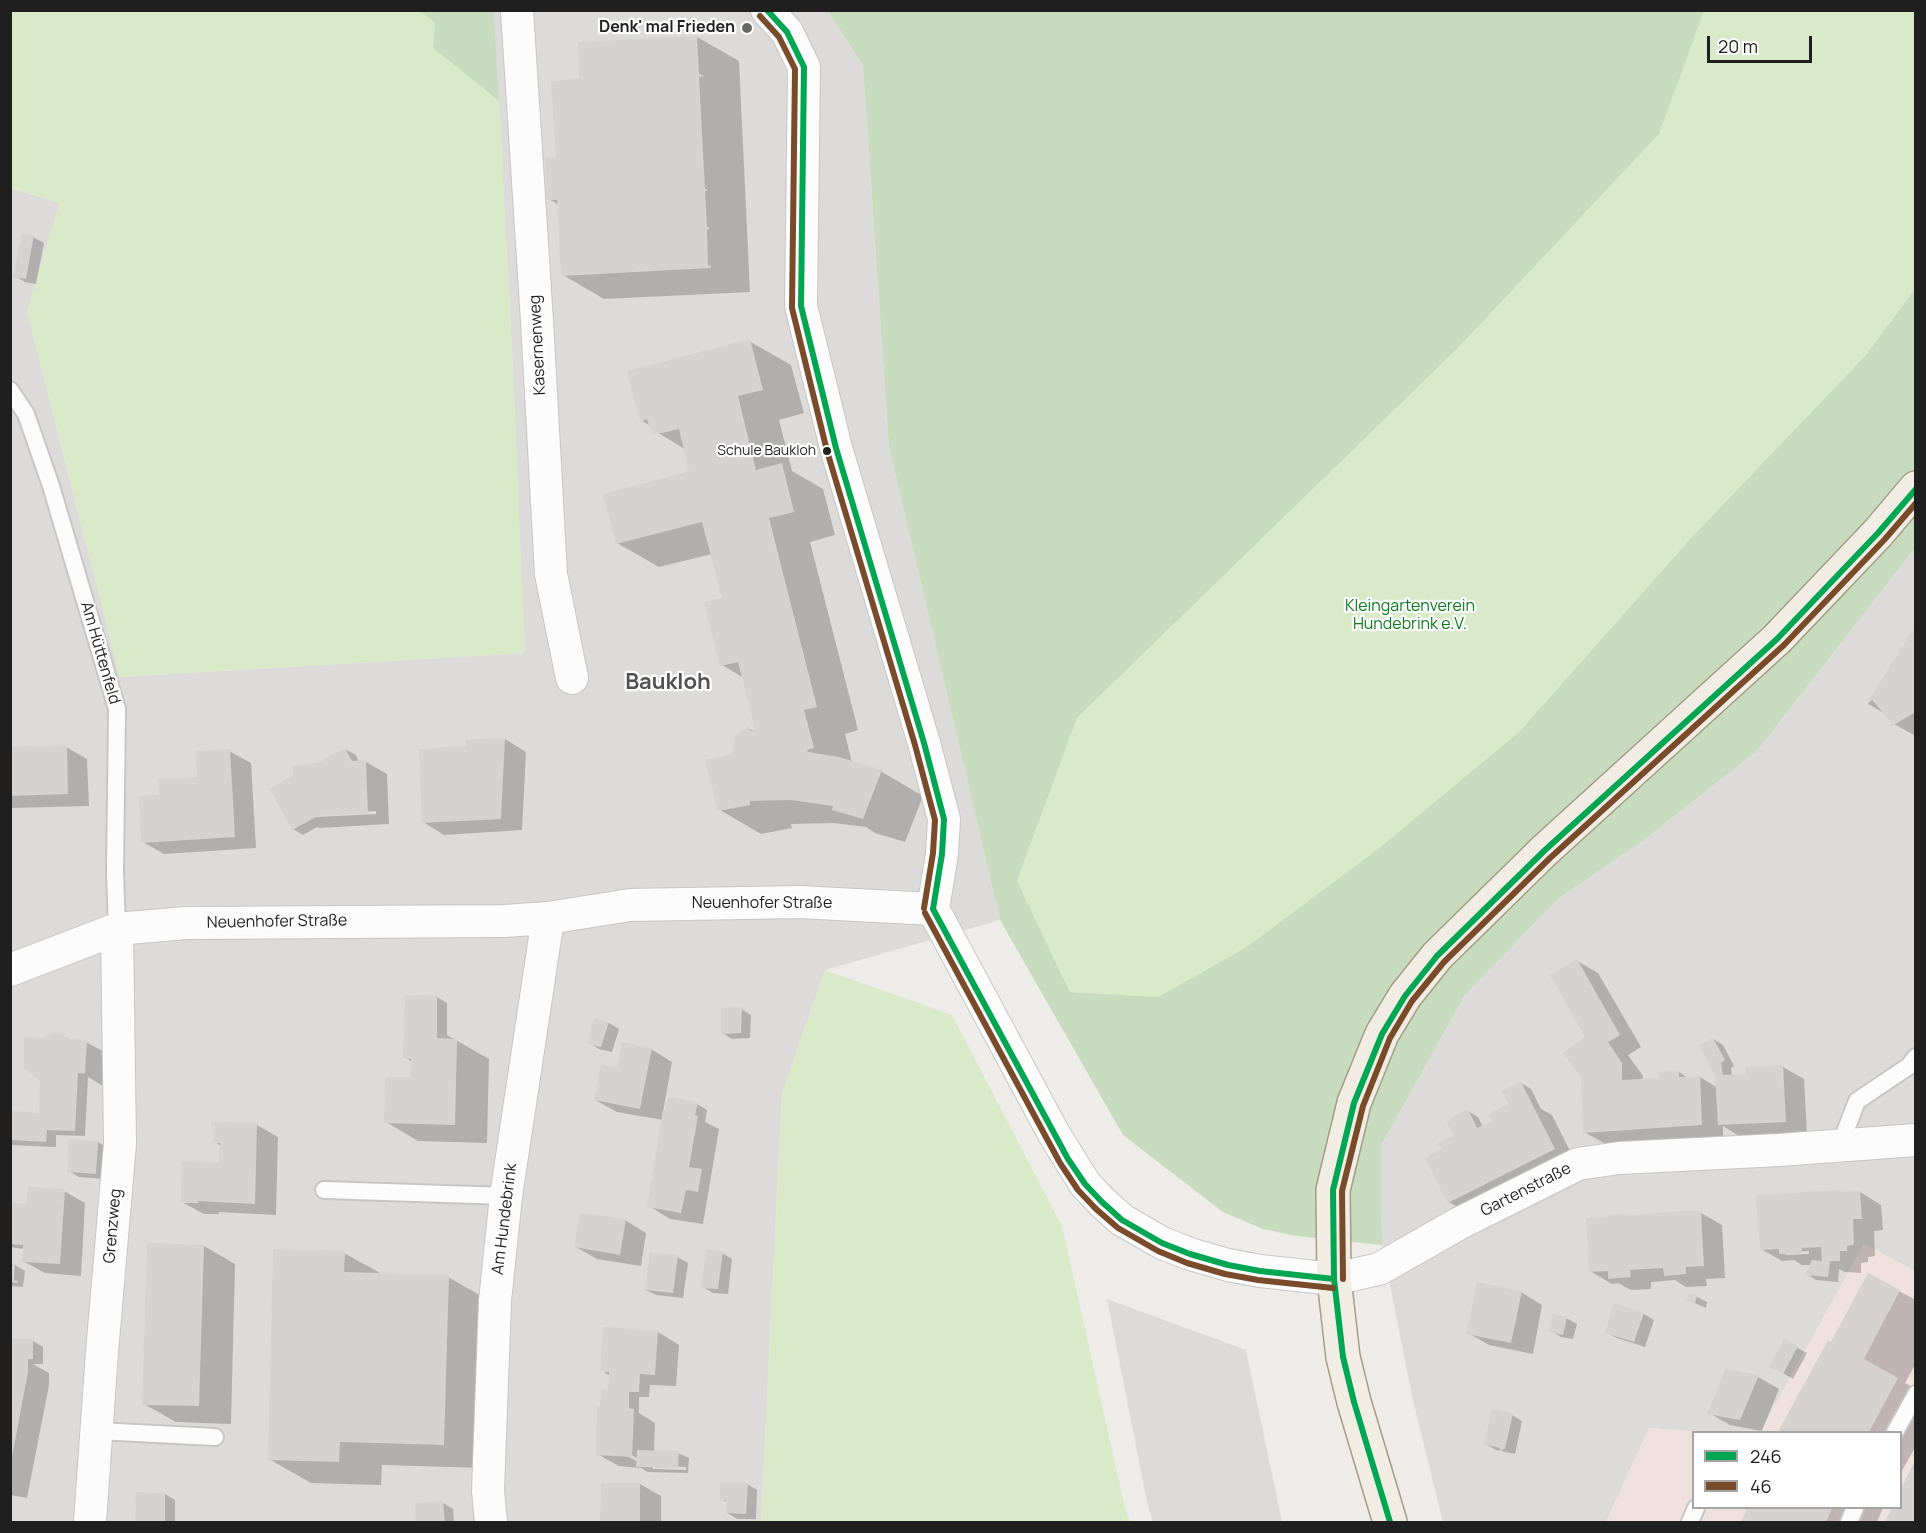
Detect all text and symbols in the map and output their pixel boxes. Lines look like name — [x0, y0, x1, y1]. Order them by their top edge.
place label: Denk' mal Frieden — [599, 18, 735, 38]
marker: Denk' mal Frieden — [740, 21, 754, 35]
scale bar — [1710, 24, 1815, 62]
text: 20 m — [1718, 34, 1758, 58]
street label: Kasernenweg — [526, 294, 550, 396]
place label: Schule Baukloh — [717, 443, 816, 459]
marker: Schule Baukloh — [821, 445, 833, 457]
park label: Kleingartenverein Hundebrink e.V. — [1345, 597, 1475, 635]
street label: Am Hüttenfeld — [76, 600, 124, 706]
district label: Baukloh — [625, 670, 711, 696]
street label: Neuenhofer Straße — [692, 894, 832, 914]
street label: Neuenhofer Straße — [207, 911, 347, 933]
street label: Gartenstraße — [1478, 1159, 1574, 1221]
street label: Am Hundebrink — [489, 1162, 521, 1276]
street label: Grenzweg — [100, 1188, 126, 1264]
legend — [1692, 1431, 1902, 1509]
text: 246 — [1750, 1444, 1782, 1468]
text: 46 — [1750, 1474, 1772, 1498]

